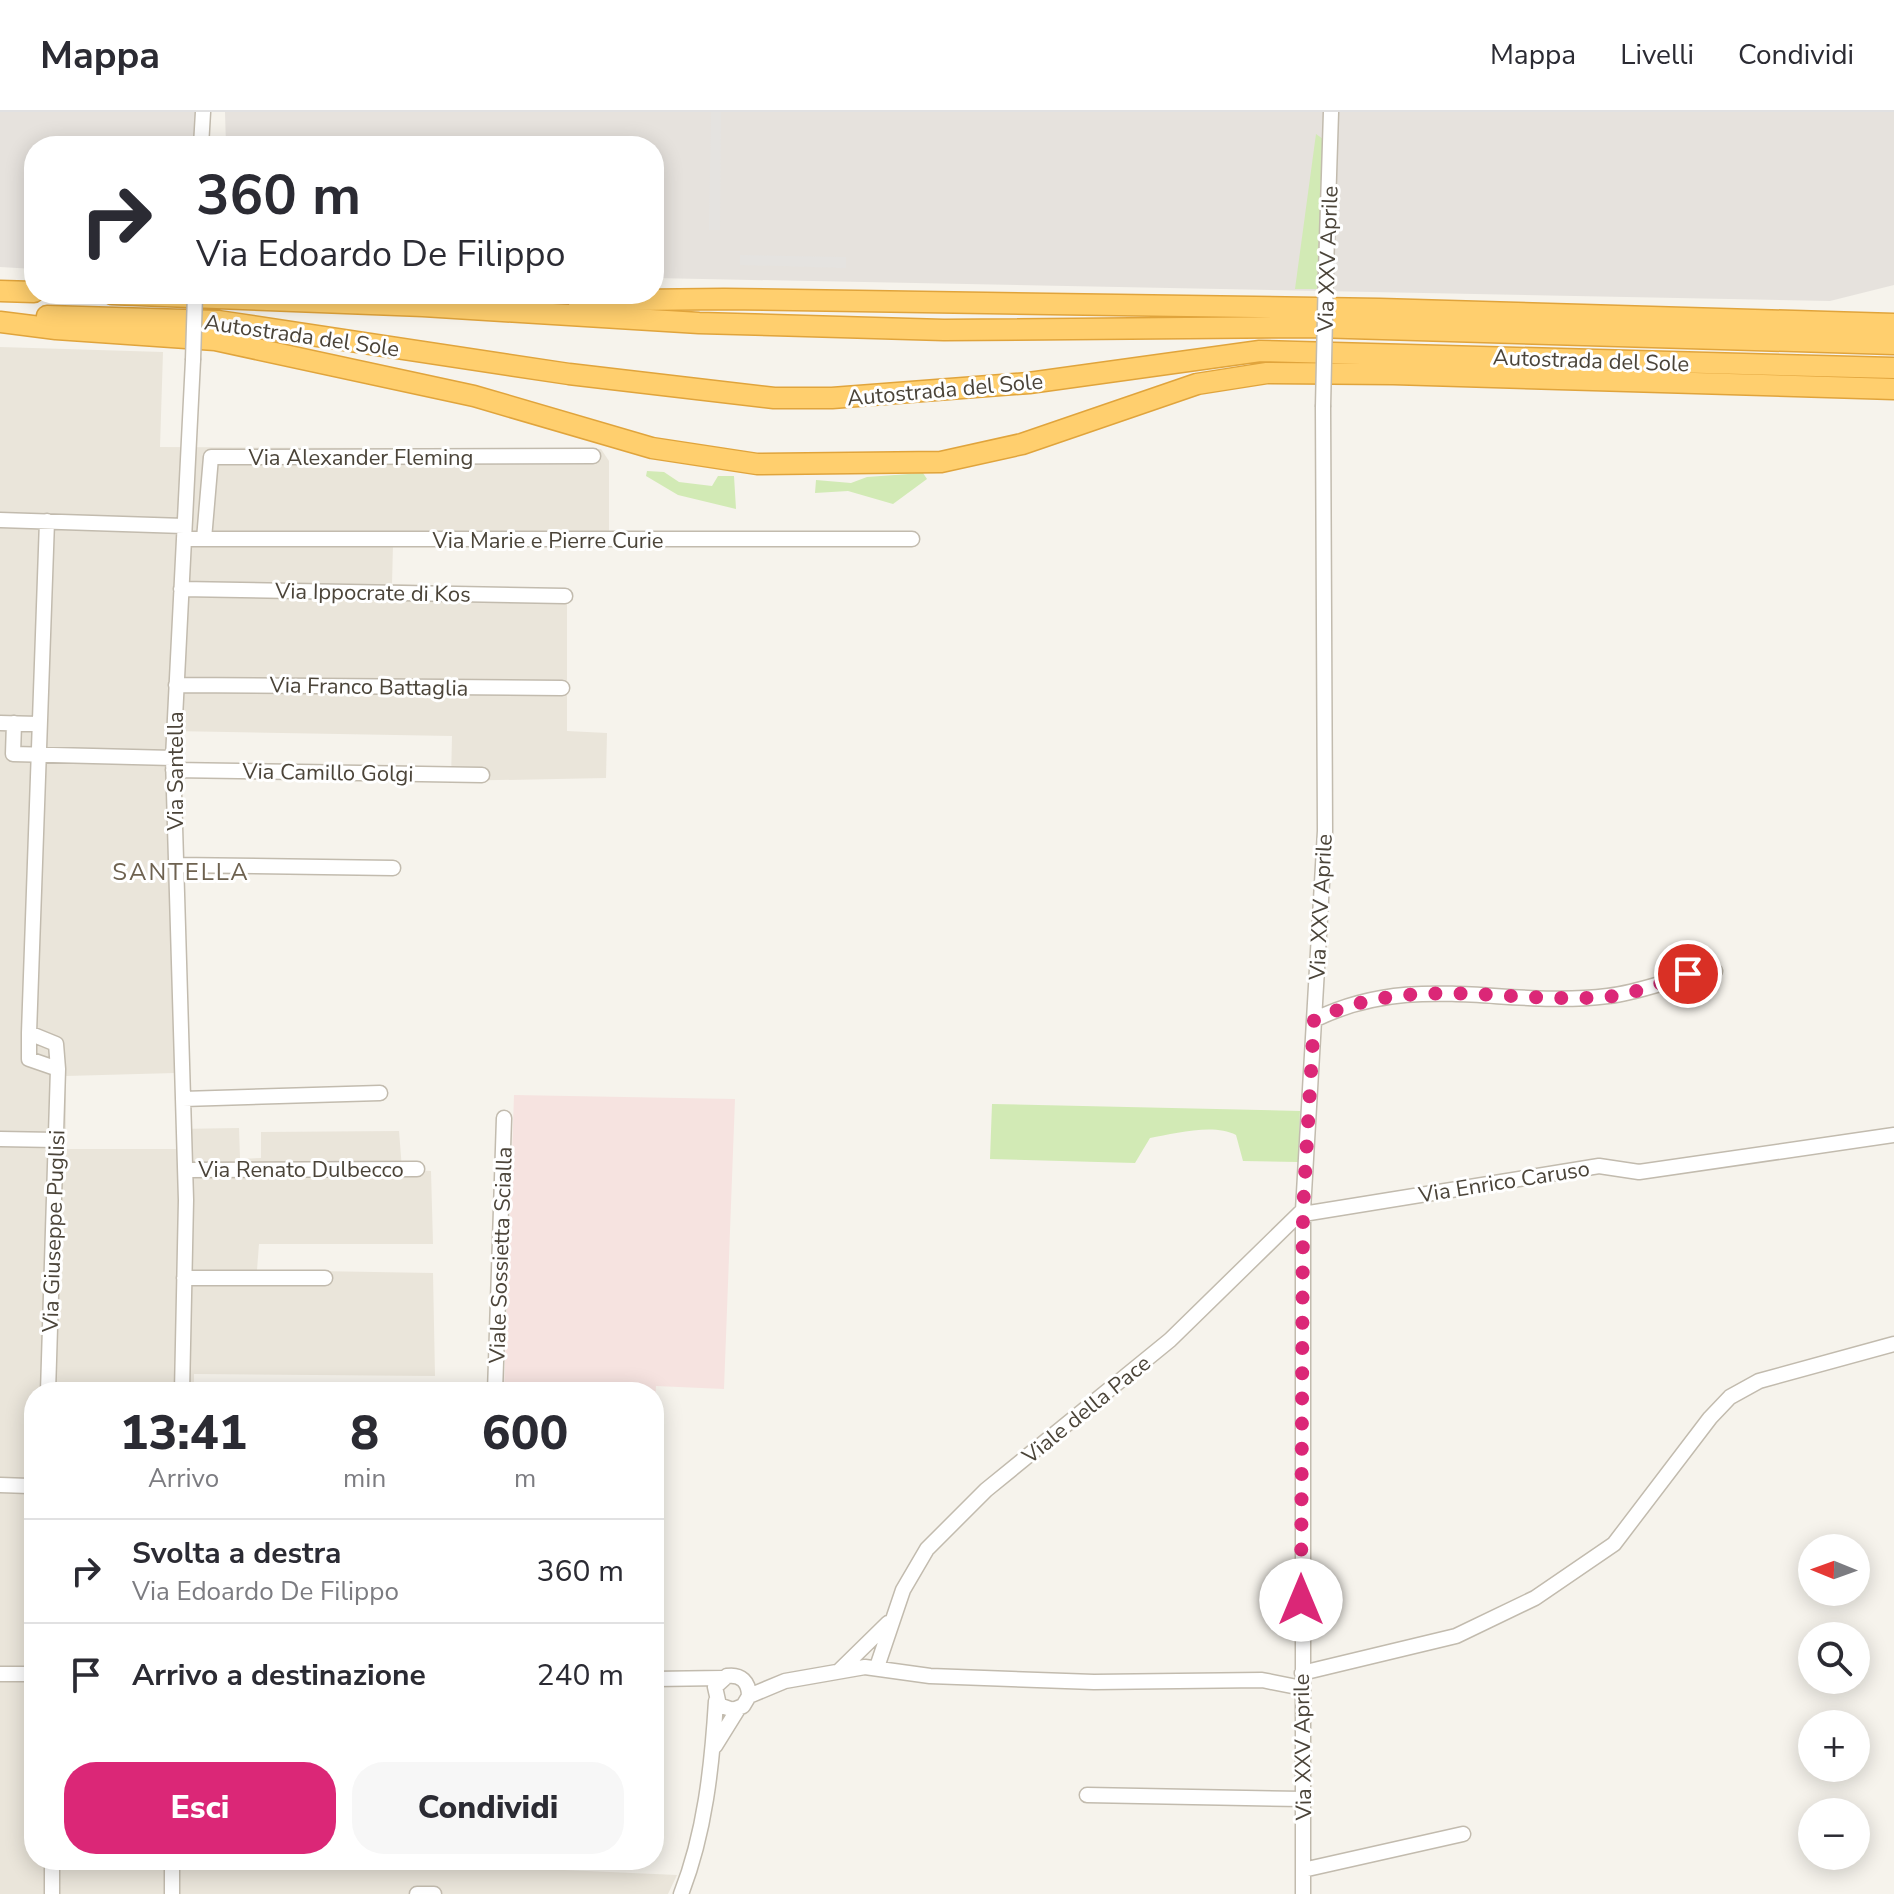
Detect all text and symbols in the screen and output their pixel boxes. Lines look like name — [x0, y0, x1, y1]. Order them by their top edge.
text: Mappa — [40, 30, 160, 81]
text: Mappa — [1490, 36, 1576, 74]
text: Livelli — [1620, 36, 1694, 74]
text: Condividi — [1738, 36, 1854, 74]
text: 360 m — [196, 157, 361, 234]
icon: right — [64, 168, 168, 272]
street label: Via XXV Aprile — [1310, 185, 1346, 334]
text: Via Edoardo De Filippo — [196, 230, 566, 279]
street label: Autostrada del Sole — [202, 307, 401, 365]
street label: Autostrada del Sole — [1492, 343, 1690, 379]
street label: Autostrada del Sole — [846, 366, 1044, 414]
street label: Via Alexander Fleming — [248, 443, 473, 473]
street label: Via Marie e Pierre Curie — [431, 526, 664, 556]
street label: Via Ippocrate di Kos — [274, 576, 471, 610]
street label: Via Franco Battaglia — [268, 670, 469, 704]
street label: Via Santella — [161, 711, 191, 832]
street label: Via Camillo Golgi — [241, 756, 414, 789]
street label: Via XXV Aprile — [1302, 833, 1340, 982]
district label: SANTELLA — [112, 856, 250, 888]
pin — [1654, 940, 1722, 1008]
icon: arrive — [1666, 952, 1710, 996]
street label: Via Giuseppe Puglisi — [35, 1129, 73, 1334]
street label: Viale Sossietta Scialla — [482, 1146, 520, 1365]
street label: Via Enrico Caruso — [1415, 1154, 1592, 1210]
street label: Via Renato Dulbecco — [197, 1155, 404, 1185]
street label: Viale della Pace — [1015, 1349, 1157, 1472]
text: 13:41 — [120, 1400, 247, 1466]
text: 8 — [350, 1400, 379, 1466]
text: 600 — [482, 1400, 568, 1466]
text: Arrivo — [148, 1461, 219, 1496]
text: min — [343, 1461, 386, 1496]
text: m — [514, 1461, 536, 1496]
text: Svolta a destra — [132, 1533, 342, 1574]
north arrow — [1798, 1534, 1870, 1606]
map controls — [1798, 1534, 1870, 1870]
icon: right — [64, 1549, 108, 1593]
text: 360 m — [537, 1551, 624, 1592]
position arrow — [1259, 1558, 1343, 1642]
text: Via Edoardo De Filippo — [132, 1574, 399, 1609]
button: search — [1798, 1622, 1870, 1694]
icon: arrive — [64, 1653, 108, 1697]
text: Arrivo a destinazione — [132, 1655, 426, 1696]
text: 240 m — [537, 1655, 624, 1696]
street label: Via XXV Aprile — [1287, 1673, 1319, 1822]
button: + — [1798, 1710, 1870, 1782]
button: Esci — [64, 1762, 336, 1854]
button: Condividi — [352, 1762, 624, 1854]
button: − — [1798, 1798, 1870, 1870]

